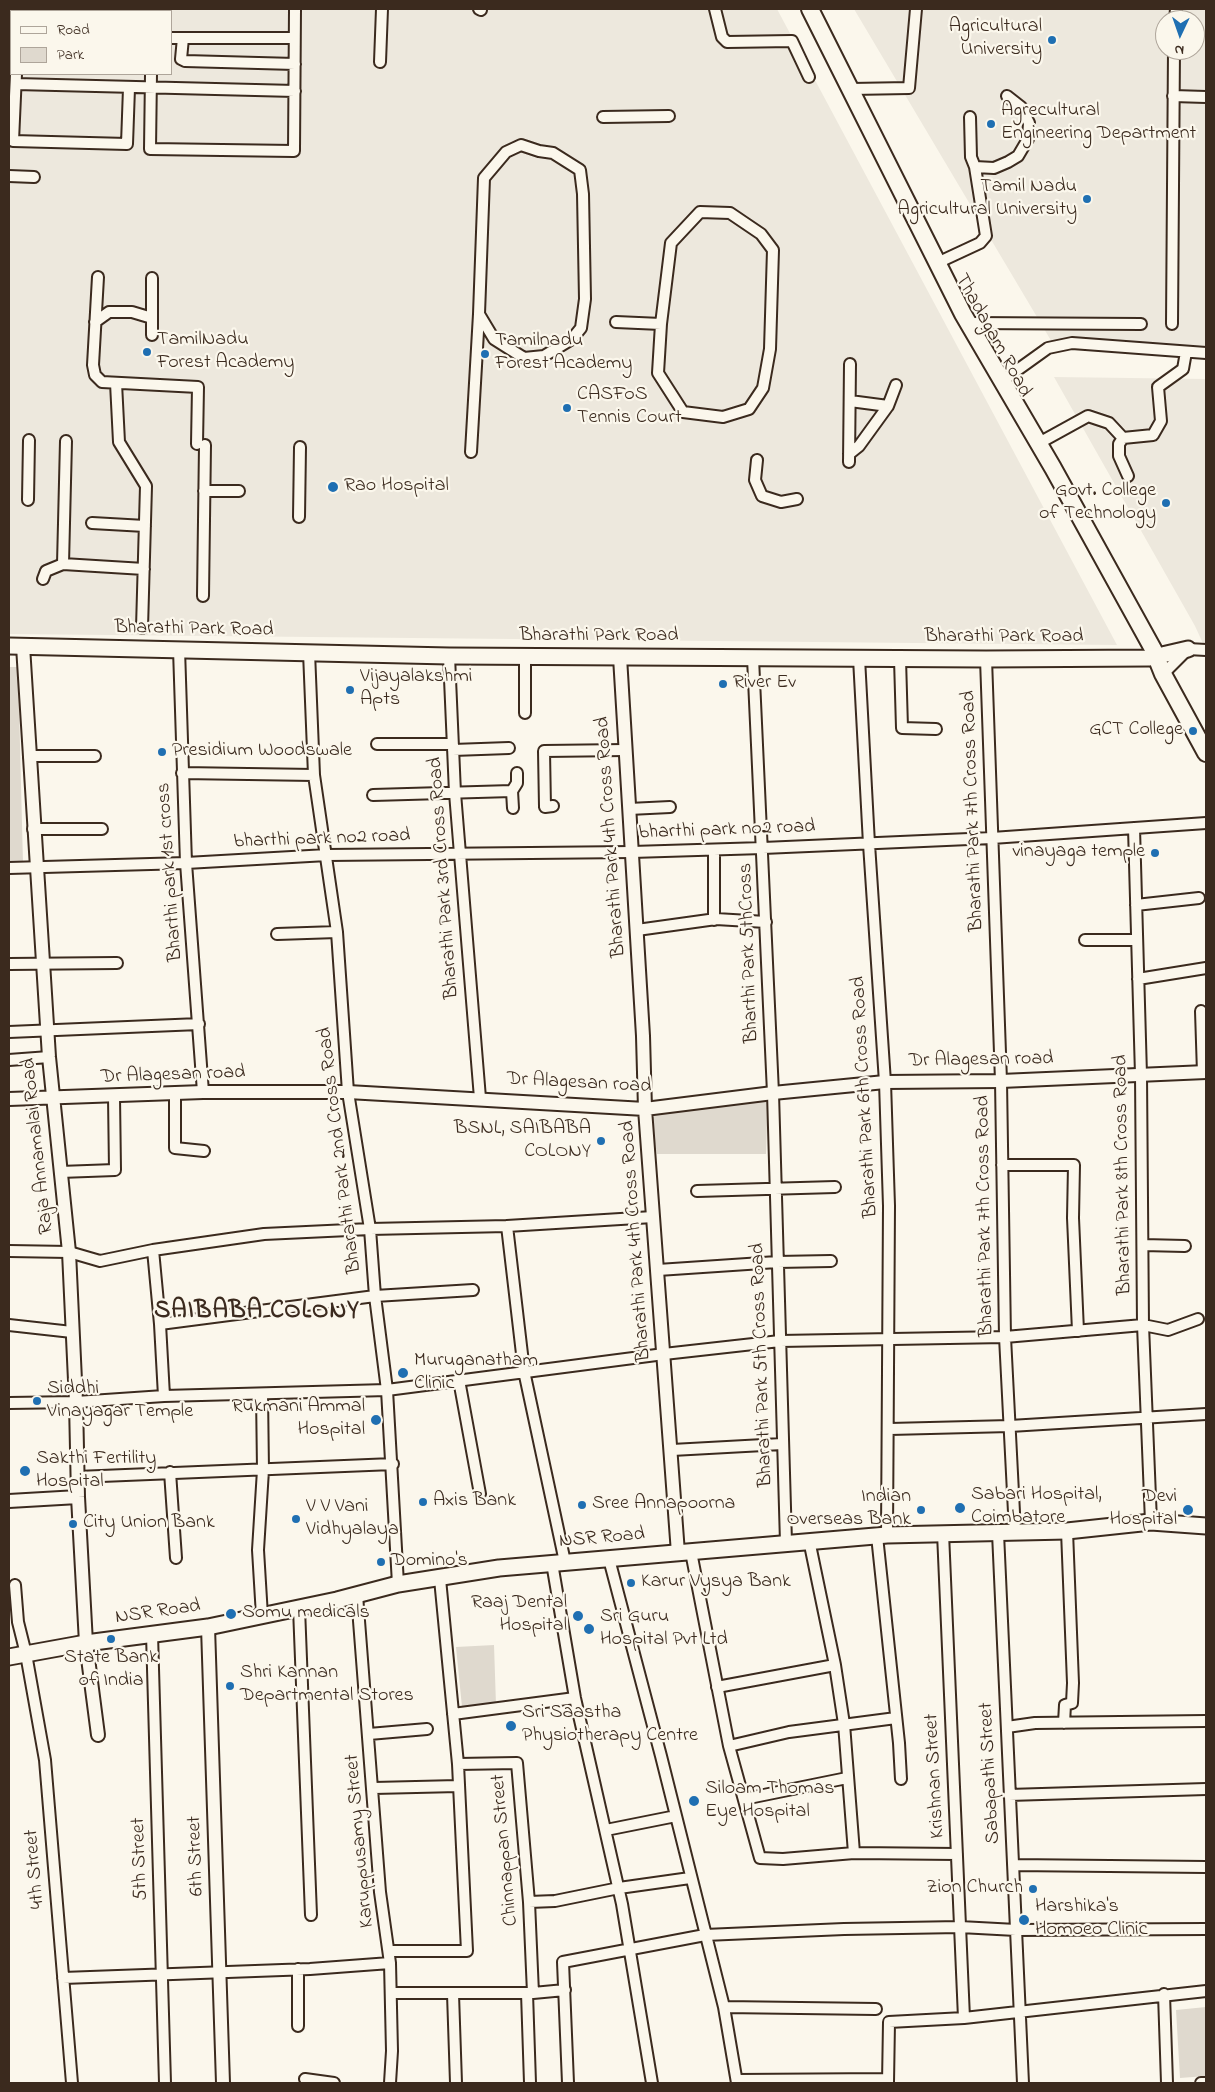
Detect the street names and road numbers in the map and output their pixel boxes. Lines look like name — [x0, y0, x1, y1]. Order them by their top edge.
street label: Thadagam Road — [948, 270, 1036, 402]
street label: Bharathi Park Road — [114, 617, 274, 643]
street label: Bharathi Park Road — [519, 625, 679, 649]
street label: Bharathi Park Road — [924, 626, 1084, 650]
street label: Bharathi Park 7th Cross Road — [958, 690, 990, 932]
street label: Bharathi Park 4th Cross Road — [592, 716, 632, 958]
street label: Bharathi Park 3rd Cross Road — [425, 756, 465, 1000]
street label: Bharthi park 1st cross — [153, 782, 189, 962]
street label: bharthi park no2 road — [638, 816, 816, 846]
street label: bharthi park no2 road — [233, 825, 411, 855]
street label: Bharthi Park 5thCross — [735, 862, 765, 1044]
street label: Bharathi Park 6th Cross Road — [848, 976, 884, 1218]
street label: Bharathi Park 2nd Cross Road — [314, 1025, 368, 1275]
street label: Dr Alagesan road — [908, 1048, 1054, 1074]
street label: Bharathi Park 8th Cross Road — [1110, 1054, 1138, 1296]
street label: Raja Annamalai Road — [18, 1057, 60, 1235]
street label: Dr Alagesan road — [100, 1061, 246, 1091]
street label: Dr Alagesan road — [506, 1068, 652, 1100]
street label: Bharathi Park 7th Cross Road — [972, 1095, 1000, 1337]
street label: Bharathi Park 4th Cross Road — [617, 1120, 657, 1362]
street label: Bharathi Park 5th Cross Road — [747, 1242, 779, 1488]
street label: NSR Road — [558, 1523, 646, 1555]
street label: NSR Road — [114, 1595, 202, 1631]
street label: Sabapathi Street — [975, 1702, 1007, 1844]
street label: Krishnan Street — [921, 1713, 951, 1839]
street label: Karuppusamy Street — [341, 1753, 381, 1929]
street label: Chinnappan Street — [487, 1773, 525, 1927]
street label: 6th Street — [184, 1815, 210, 1897]
street label: 5th Street — [128, 1817, 154, 1901]
street label: 4th Street — [21, 1828, 51, 1910]

